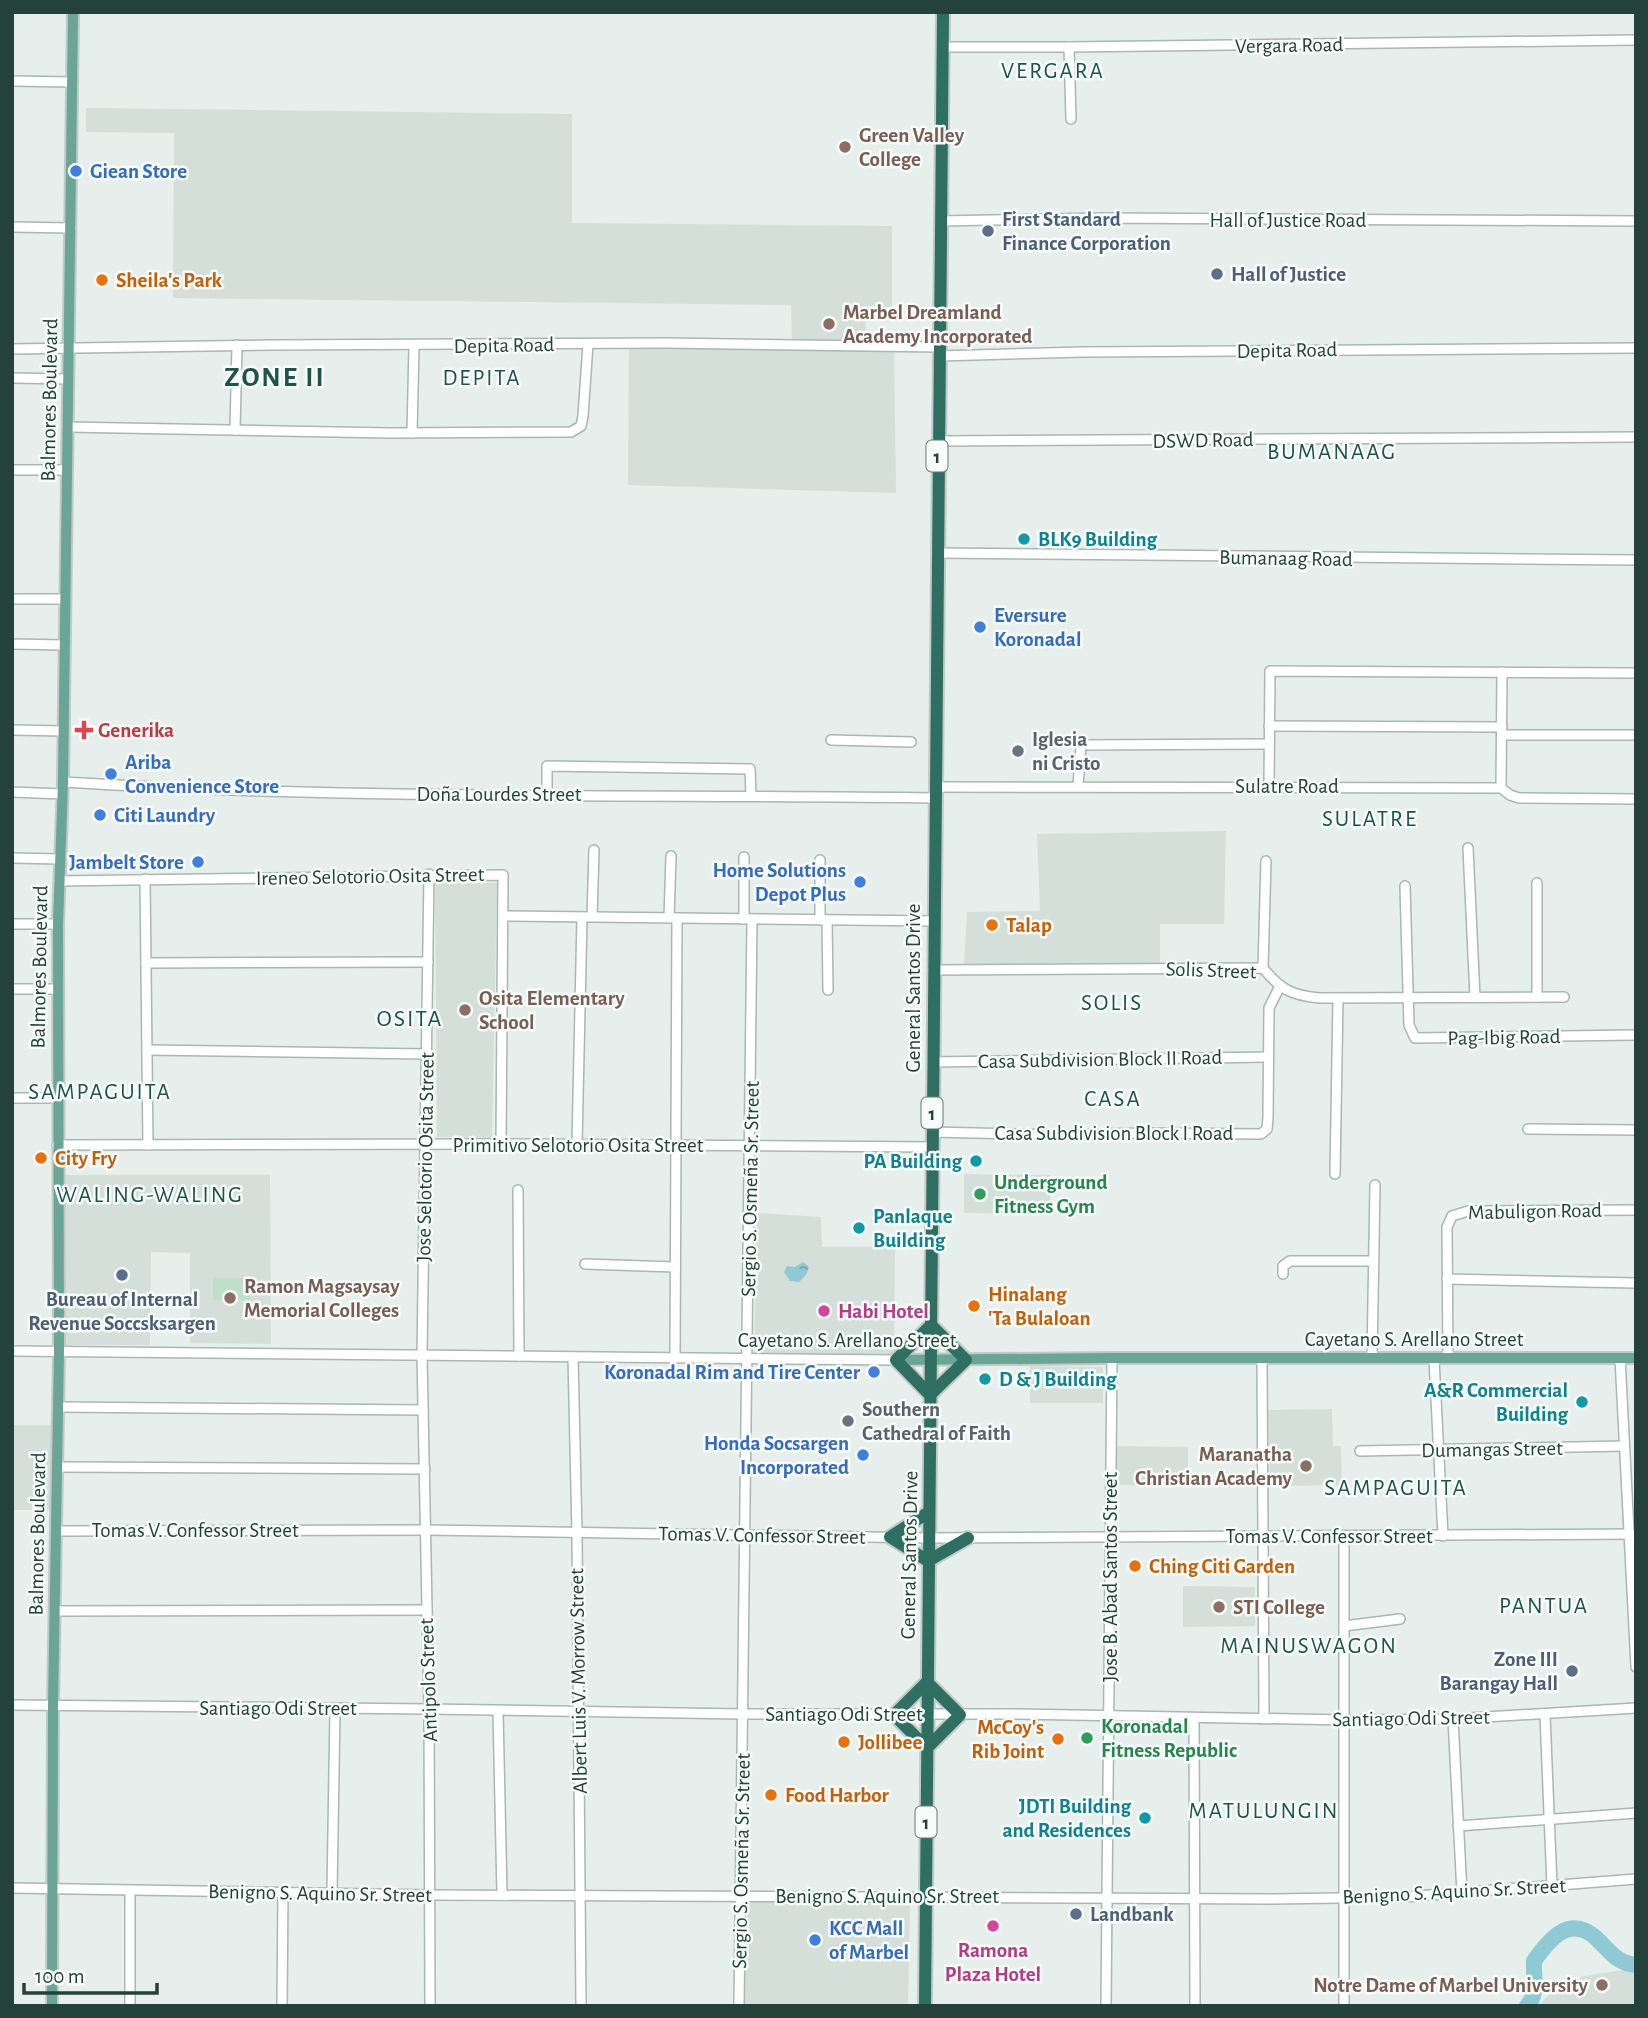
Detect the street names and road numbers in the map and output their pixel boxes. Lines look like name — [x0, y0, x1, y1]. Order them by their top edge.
street label: Vergara Road — [1235, 34, 1343, 57]
street label: Hall of Justice Road — [1210, 210, 1367, 231]
street label: Balmores Boulevard — [38, 318, 61, 482]
street label: Depita Road — [454, 334, 555, 357]
street label: Depita Road — [1237, 339, 1338, 362]
street label: DSWD Road — [1152, 429, 1254, 452]
road number: 1 — [926, 440, 948, 471]
street label: Bumanaag Road — [1219, 547, 1353, 570]
street label: Sulatre Road — [1235, 776, 1339, 797]
street label: Doña Lourdes Street — [417, 784, 582, 805]
street label: Ireneo Selotorio Osita Street — [256, 864, 485, 889]
street label: Balmores Boulevard — [28, 885, 51, 1049]
street label: General Santos Drive — [903, 904, 924, 1072]
street label: Solis Street — [1165, 958, 1257, 983]
street label: Pag-Ibig Road — [1447, 1026, 1561, 1049]
street label: Casa Subdivision Block II Road — [978, 1047, 1223, 1072]
street label: Jose Selotorio Osita Street — [413, 1052, 438, 1262]
street label: Sergio S. Osmeña Sr. Street — [738, 1081, 763, 1297]
road number: 1 — [922, 1098, 942, 1128]
street label: Casa Subdivision Block I Road — [995, 1123, 1234, 1144]
street label: Primitivo Selotorio Osita Street — [453, 1135, 704, 1156]
street label: Mabuligon Road — [1468, 1200, 1602, 1223]
street label: Cayetano S. Arellano Street — [1305, 1329, 1524, 1350]
street label: Cayetano S. Arellano Street — [738, 1330, 957, 1351]
street label: Dumangas Street — [1421, 1438, 1563, 1461]
street label: Balmores Boulevard — [26, 1452, 49, 1616]
street label: General Santos Drive — [898, 1470, 921, 1640]
street label: Jose B. Abad Santos Street — [1100, 1472, 1121, 1682]
street label: Tomas V. Confessor Street — [91, 1520, 299, 1541]
street label: Tomas V. Confessor Street — [658, 1523, 866, 1548]
street label: Tomas V. Confessor Street — [1225, 1526, 1433, 1547]
street label: Albert Luis V. Morrow Street — [566, 1568, 591, 1794]
street label: Antipolo Street — [416, 1617, 441, 1742]
street label: Santiago Odi Street — [199, 1698, 357, 1719]
street label: Santiago Odi Street — [765, 1704, 923, 1725]
street label: Santiago Odi Street — [1332, 1707, 1490, 1730]
street label: Sergio S. Osmeña Sr. Street — [729, 1753, 754, 1969]
road number: 1 — [916, 1806, 936, 1838]
street label: Benigno S. Aquino Sr. Street — [1342, 1875, 1567, 1908]
street label: Benigno S. Aquino Sr. Street — [208, 1881, 432, 1906]
street label: Benigno S. Aquino Sr. Street — [775, 1886, 999, 1907]

